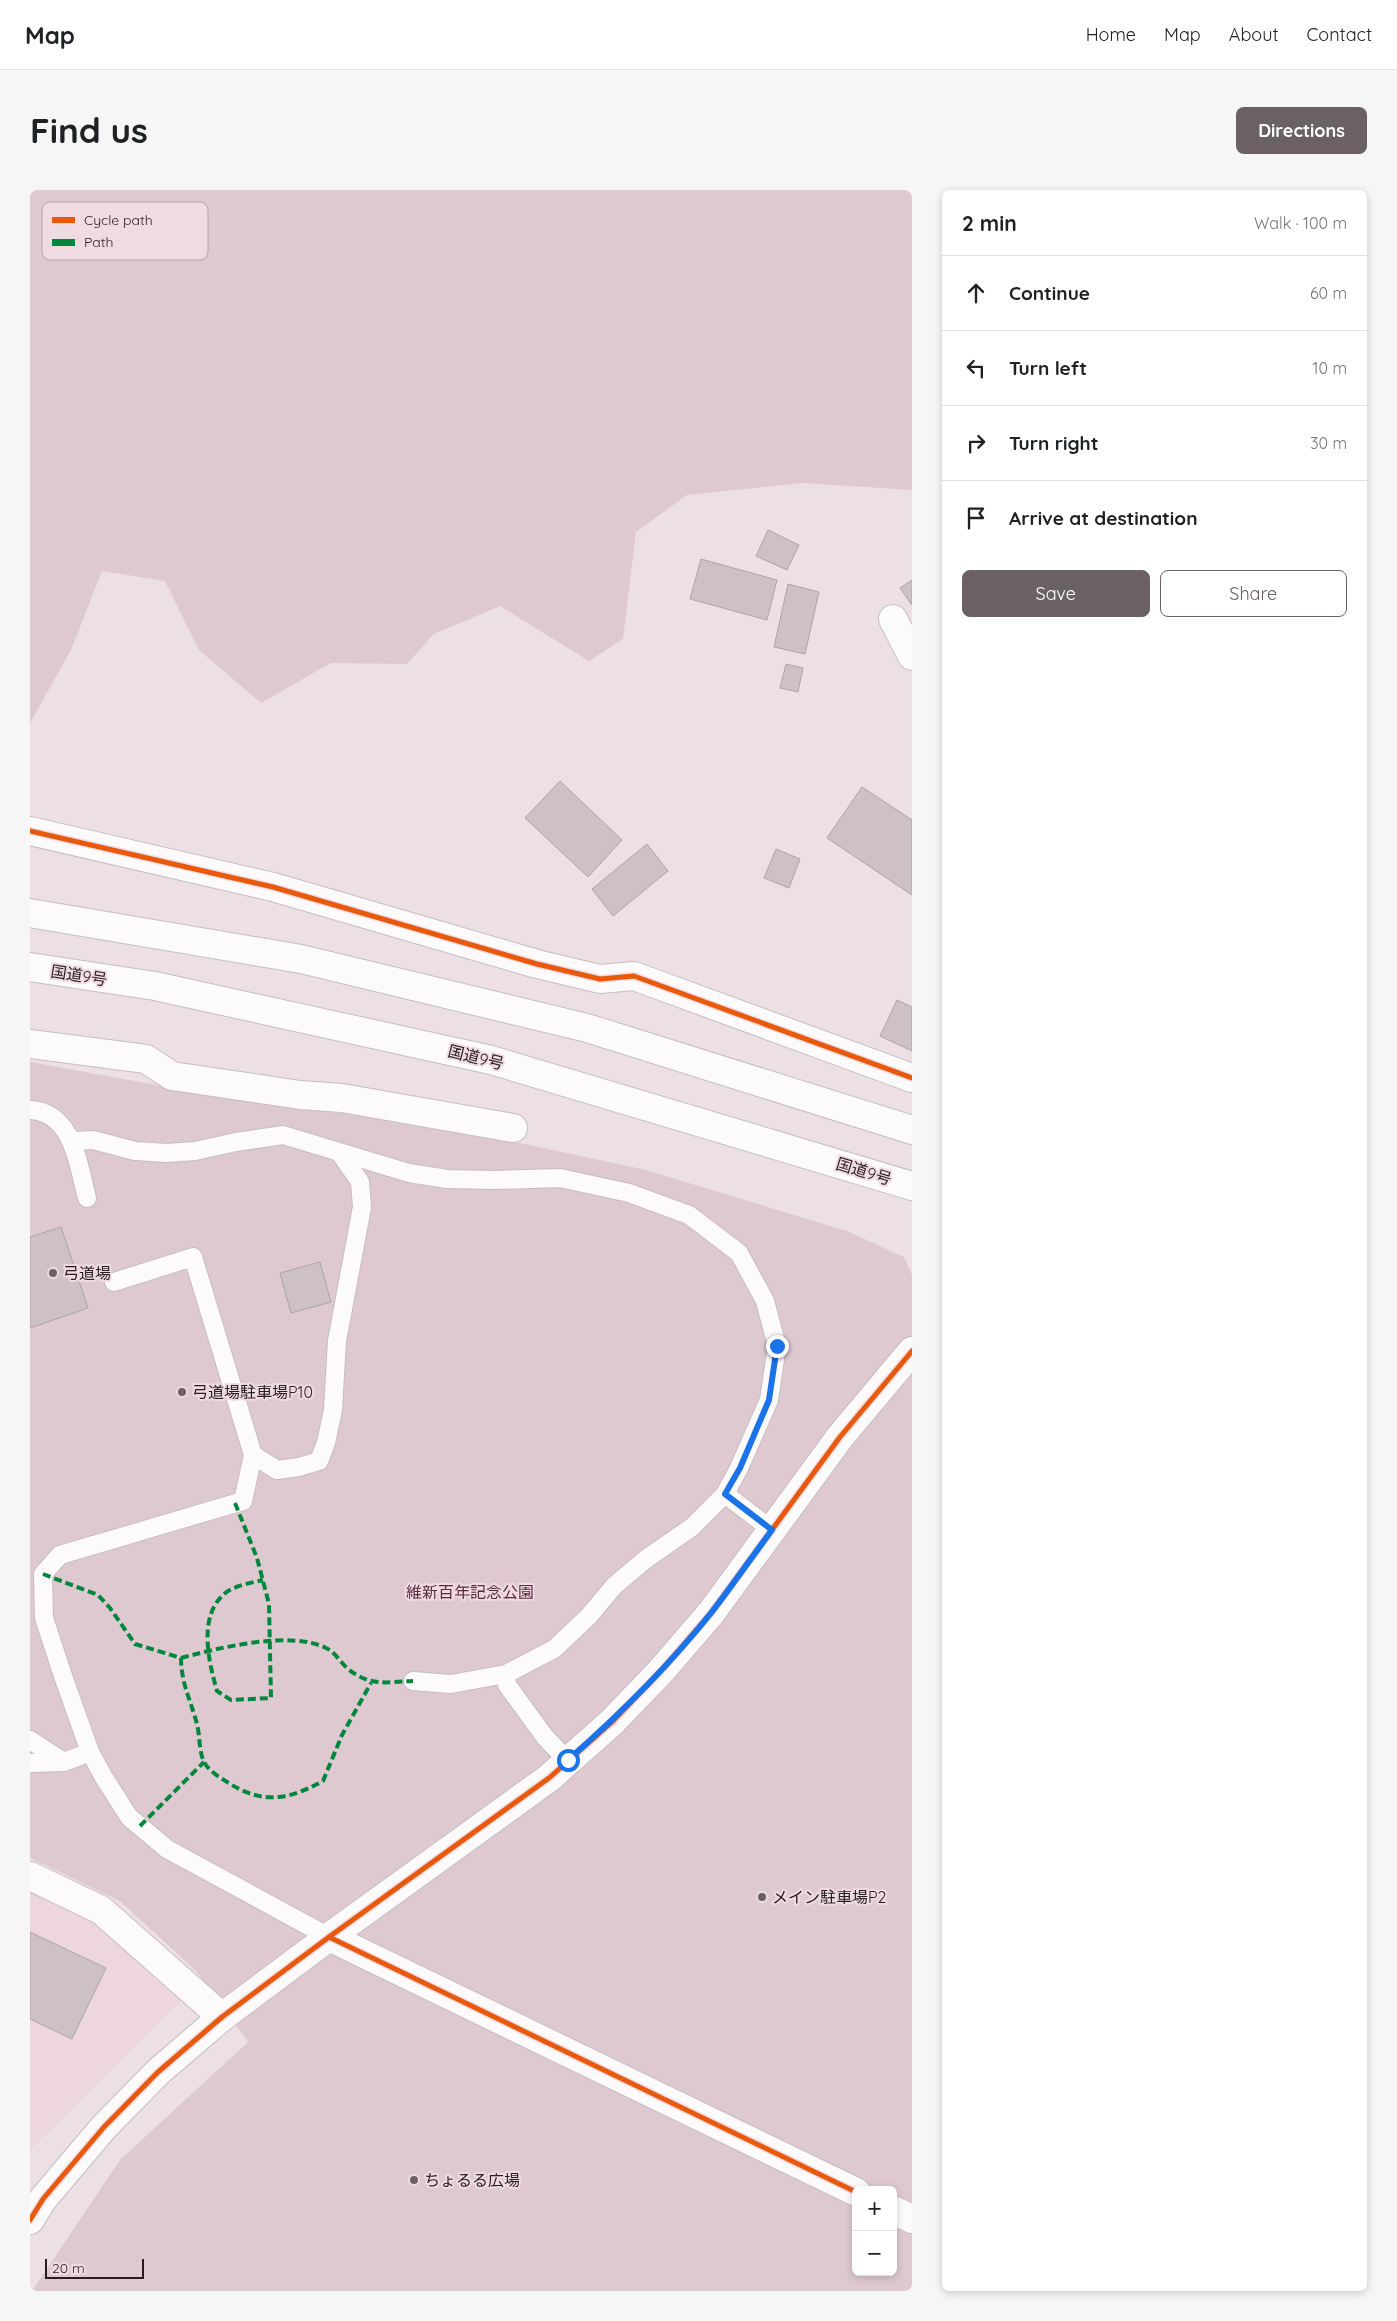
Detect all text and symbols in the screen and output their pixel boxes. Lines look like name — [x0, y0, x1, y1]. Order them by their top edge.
text: Map — [25, 20, 75, 50]
text: Home — [1086, 23, 1136, 46]
text: Map — [1164, 23, 1201, 46]
text: About — [1229, 23, 1279, 46]
text: Contact — [1307, 23, 1372, 46]
button: Directions — [1236, 107, 1367, 154]
text: Find us — [30, 108, 148, 152]
legend — [42, 202, 208, 260]
text: 2 min — [962, 210, 1017, 236]
text: Cycle path — [84, 211, 153, 229]
text: Walk · 100 m — [1254, 213, 1347, 233]
text: Path — [84, 233, 113, 251]
icon: ahead — [962, 279, 990, 307]
text: Continue — [1009, 281, 1090, 305]
text: 60 m — [1310, 283, 1347, 303]
icon: left — [962, 354, 990, 382]
text: Turn left — [1009, 356, 1087, 380]
text: 10 m — [1313, 358, 1347, 378]
icon: right — [962, 429, 990, 457]
text: Turn right — [1009, 431, 1098, 455]
text: 30 m — [1310, 433, 1347, 453]
icon: arrive — [962, 504, 990, 532]
text: Arrive at destination — [1009, 506, 1198, 530]
button: Save — [962, 570, 1150, 617]
button: Share — [1160, 570, 1347, 617]
street label: 国道9号 — [49, 961, 109, 989]
street label: 国道9号 — [446, 1040, 506, 1074]
street label: 国道9号 — [834, 1153, 894, 1189]
place label: 弓道場 — [63, 1263, 111, 1283]
marker: 弓道場 — [47, 1267, 59, 1279]
route end — [766, 1335, 789, 1358]
place label: 弓道場駐車場P10 — [192, 1382, 313, 1402]
marker: 弓道場駐車場P10 — [176, 1386, 188, 1398]
park label: 維新百年記念公園 — [406, 1582, 534, 1602]
route start — [557, 1749, 580, 1772]
place label: メイン駐車場P2 — [772, 1887, 887, 1907]
marker: メイン駐車場P2 — [756, 1891, 768, 1903]
place label: ちょるる広場 — [424, 2170, 520, 2190]
marker: ちょるる広場 — [408, 2174, 420, 2186]
map controls — [852, 2186, 897, 2276]
button: + — [852, 2186, 897, 2231]
button: − — [852, 2231, 897, 2276]
scale bar — [45, 2256, 144, 2279]
text: 20 m — [52, 2259, 85, 2277]

